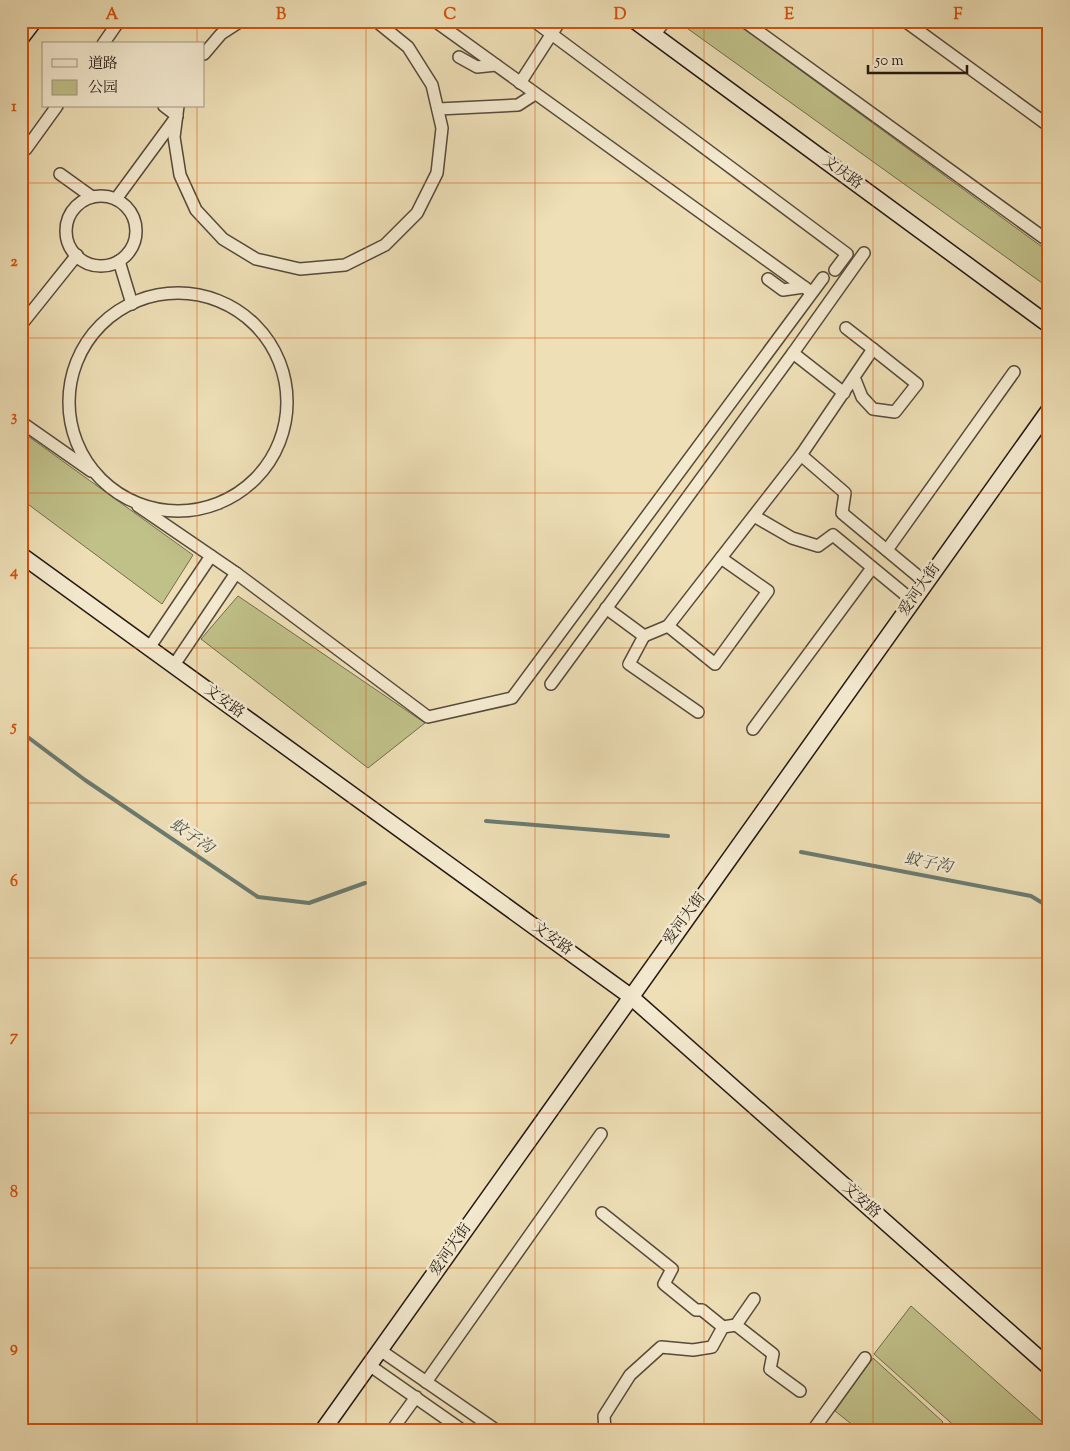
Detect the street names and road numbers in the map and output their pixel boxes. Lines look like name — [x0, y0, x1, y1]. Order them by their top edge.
street label: 文庆路 — [818, 151, 866, 195]
street label: 爱河大街 — [894, 559, 946, 621]
street label: 文安路 — [200, 680, 248, 724]
street label: 爱河大街 — [659, 889, 711, 949]
street label: 文安路 — [528, 917, 576, 961]
street label: 文安路 — [837, 1178, 885, 1224]
street label: 爱河大街 — [425, 1219, 477, 1281]

